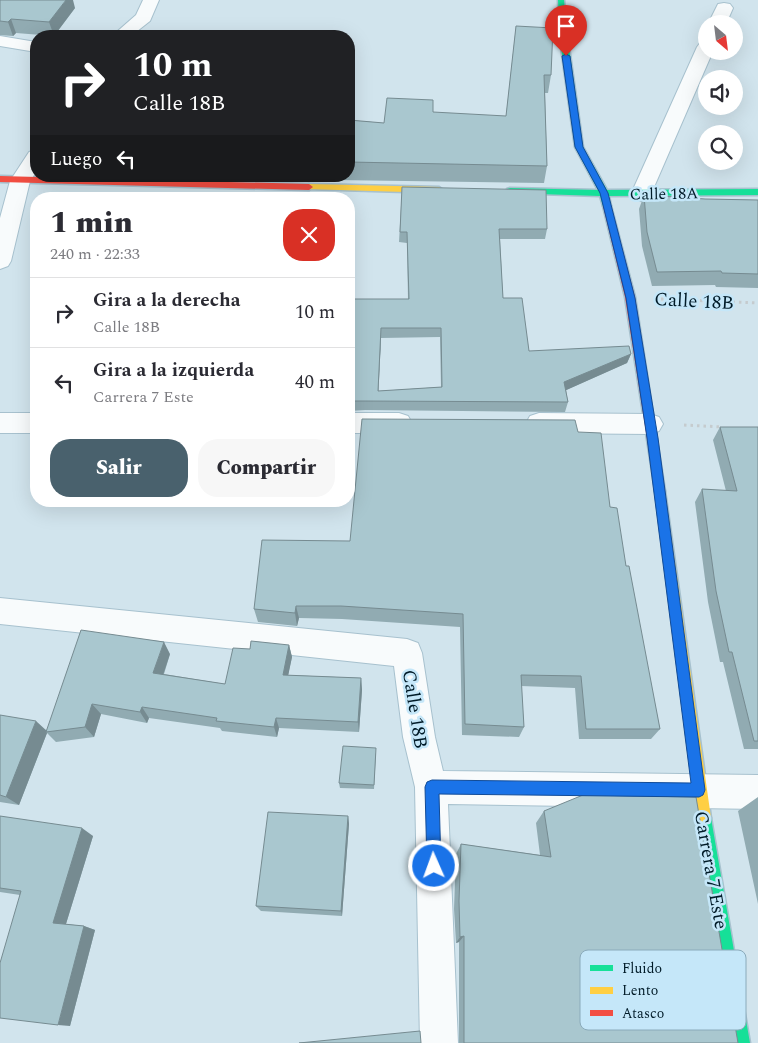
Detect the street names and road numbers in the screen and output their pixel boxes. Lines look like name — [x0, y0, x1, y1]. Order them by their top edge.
street label: Calle 18A — [630, 181, 698, 207]
street label: Calle 18B — [653, 285, 734, 318]
street label: Calle 18B — [394, 668, 435, 751]
street label: Carrera 7 Este — [686, 809, 735, 932]

